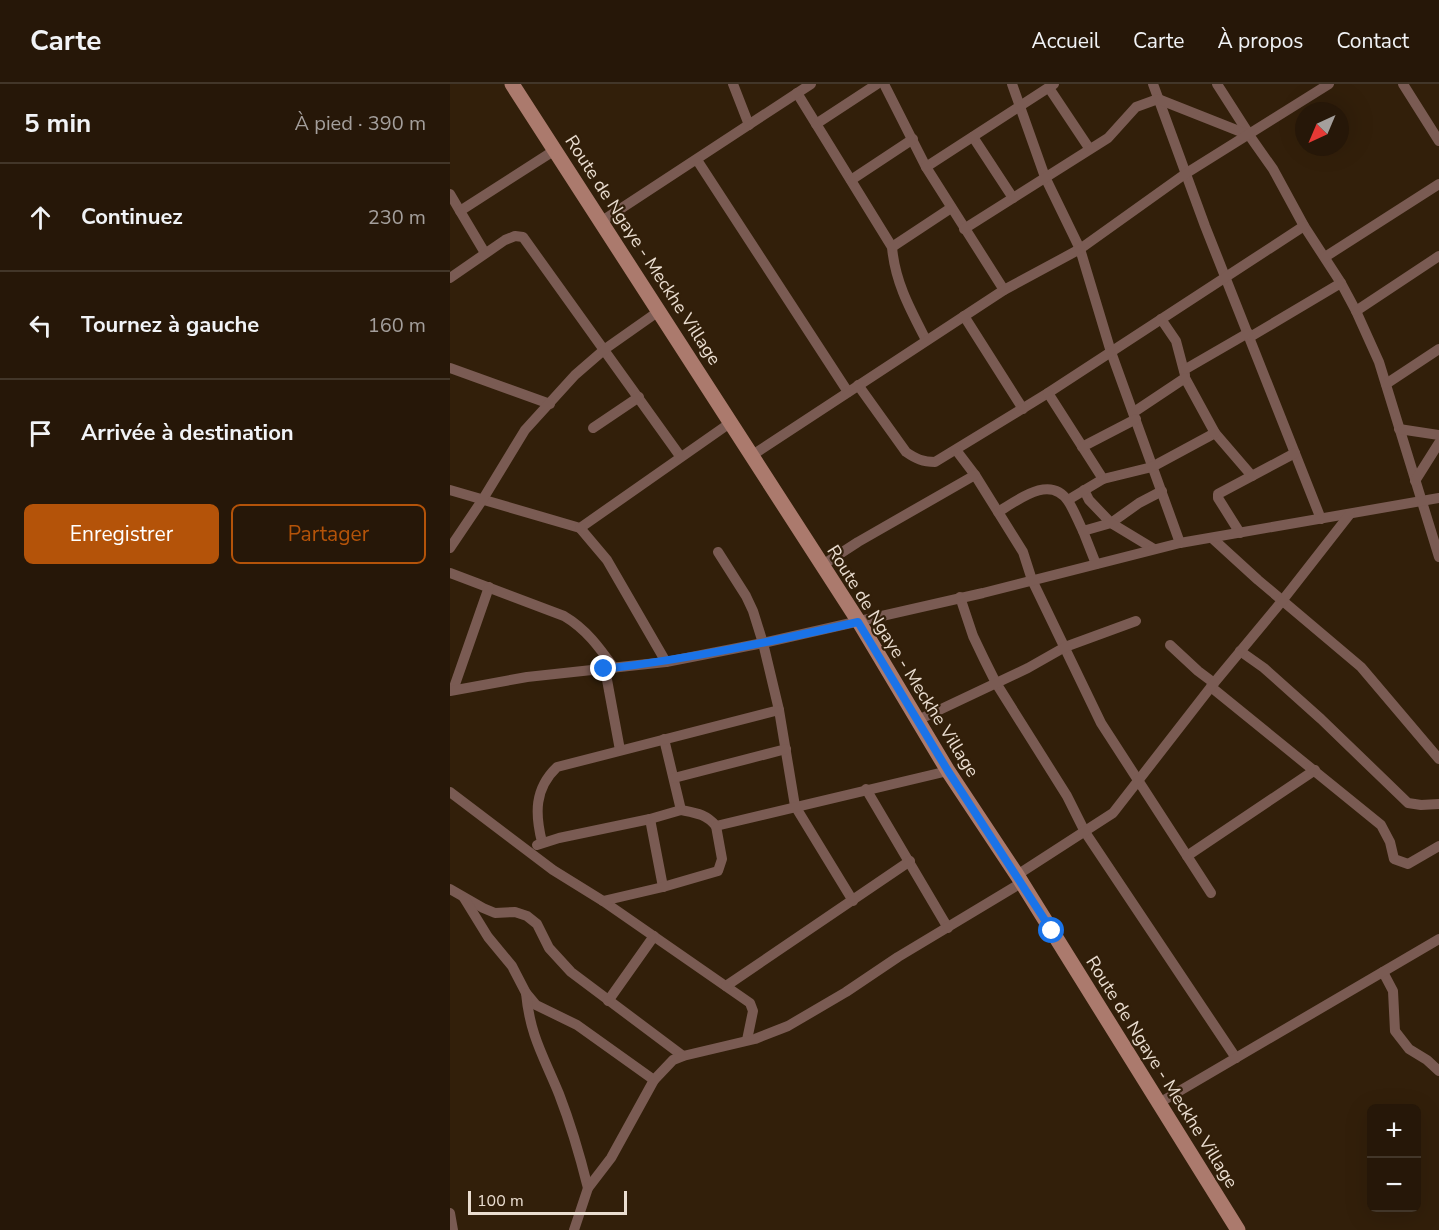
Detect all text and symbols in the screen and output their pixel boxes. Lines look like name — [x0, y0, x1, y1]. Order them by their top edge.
text: Carte — [30, 22, 101, 60]
text: Accueil — [1031, 27, 1100, 55]
text: Carte — [1133, 27, 1184, 55]
text: À propos — [1217, 27, 1303, 55]
text: Contact — [1336, 27, 1409, 55]
north arrow — [1295, 102, 1349, 156]
text: 5 min — [24, 106, 91, 141]
text: À pied · 390 m — [295, 110, 426, 137]
street label: Route de Ngaye - Meckhe Village — [560, 130, 726, 370]
icon: ahead — [24, 201, 57, 234]
text: Continuez — [81, 202, 183, 232]
text: 230 m — [368, 204, 426, 231]
icon: left — [24, 309, 57, 342]
text: Tournez à gauche — [81, 310, 259, 340]
text: 160 m — [368, 312, 426, 339]
icon: arrive — [24, 417, 57, 450]
text: Arrivée à destination — [81, 418, 294, 448]
button: Enregistrer — [24, 504, 219, 564]
button: Partager — [231, 504, 426, 564]
street label: Route de Ngaye - Meckhe Village — [821, 540, 985, 782]
route end — [590, 655, 616, 681]
route start — [1038, 917, 1064, 943]
street label: Route de Ngaye - Meckhe Village — [1080, 951, 1244, 1193]
map controls — [1367, 1104, 1421, 1212]
button: + — [1367, 1104, 1421, 1158]
button: − — [1367, 1158, 1421, 1212]
scale bar — [468, 1188, 627, 1216]
text: 100 m — [477, 1190, 524, 1212]

